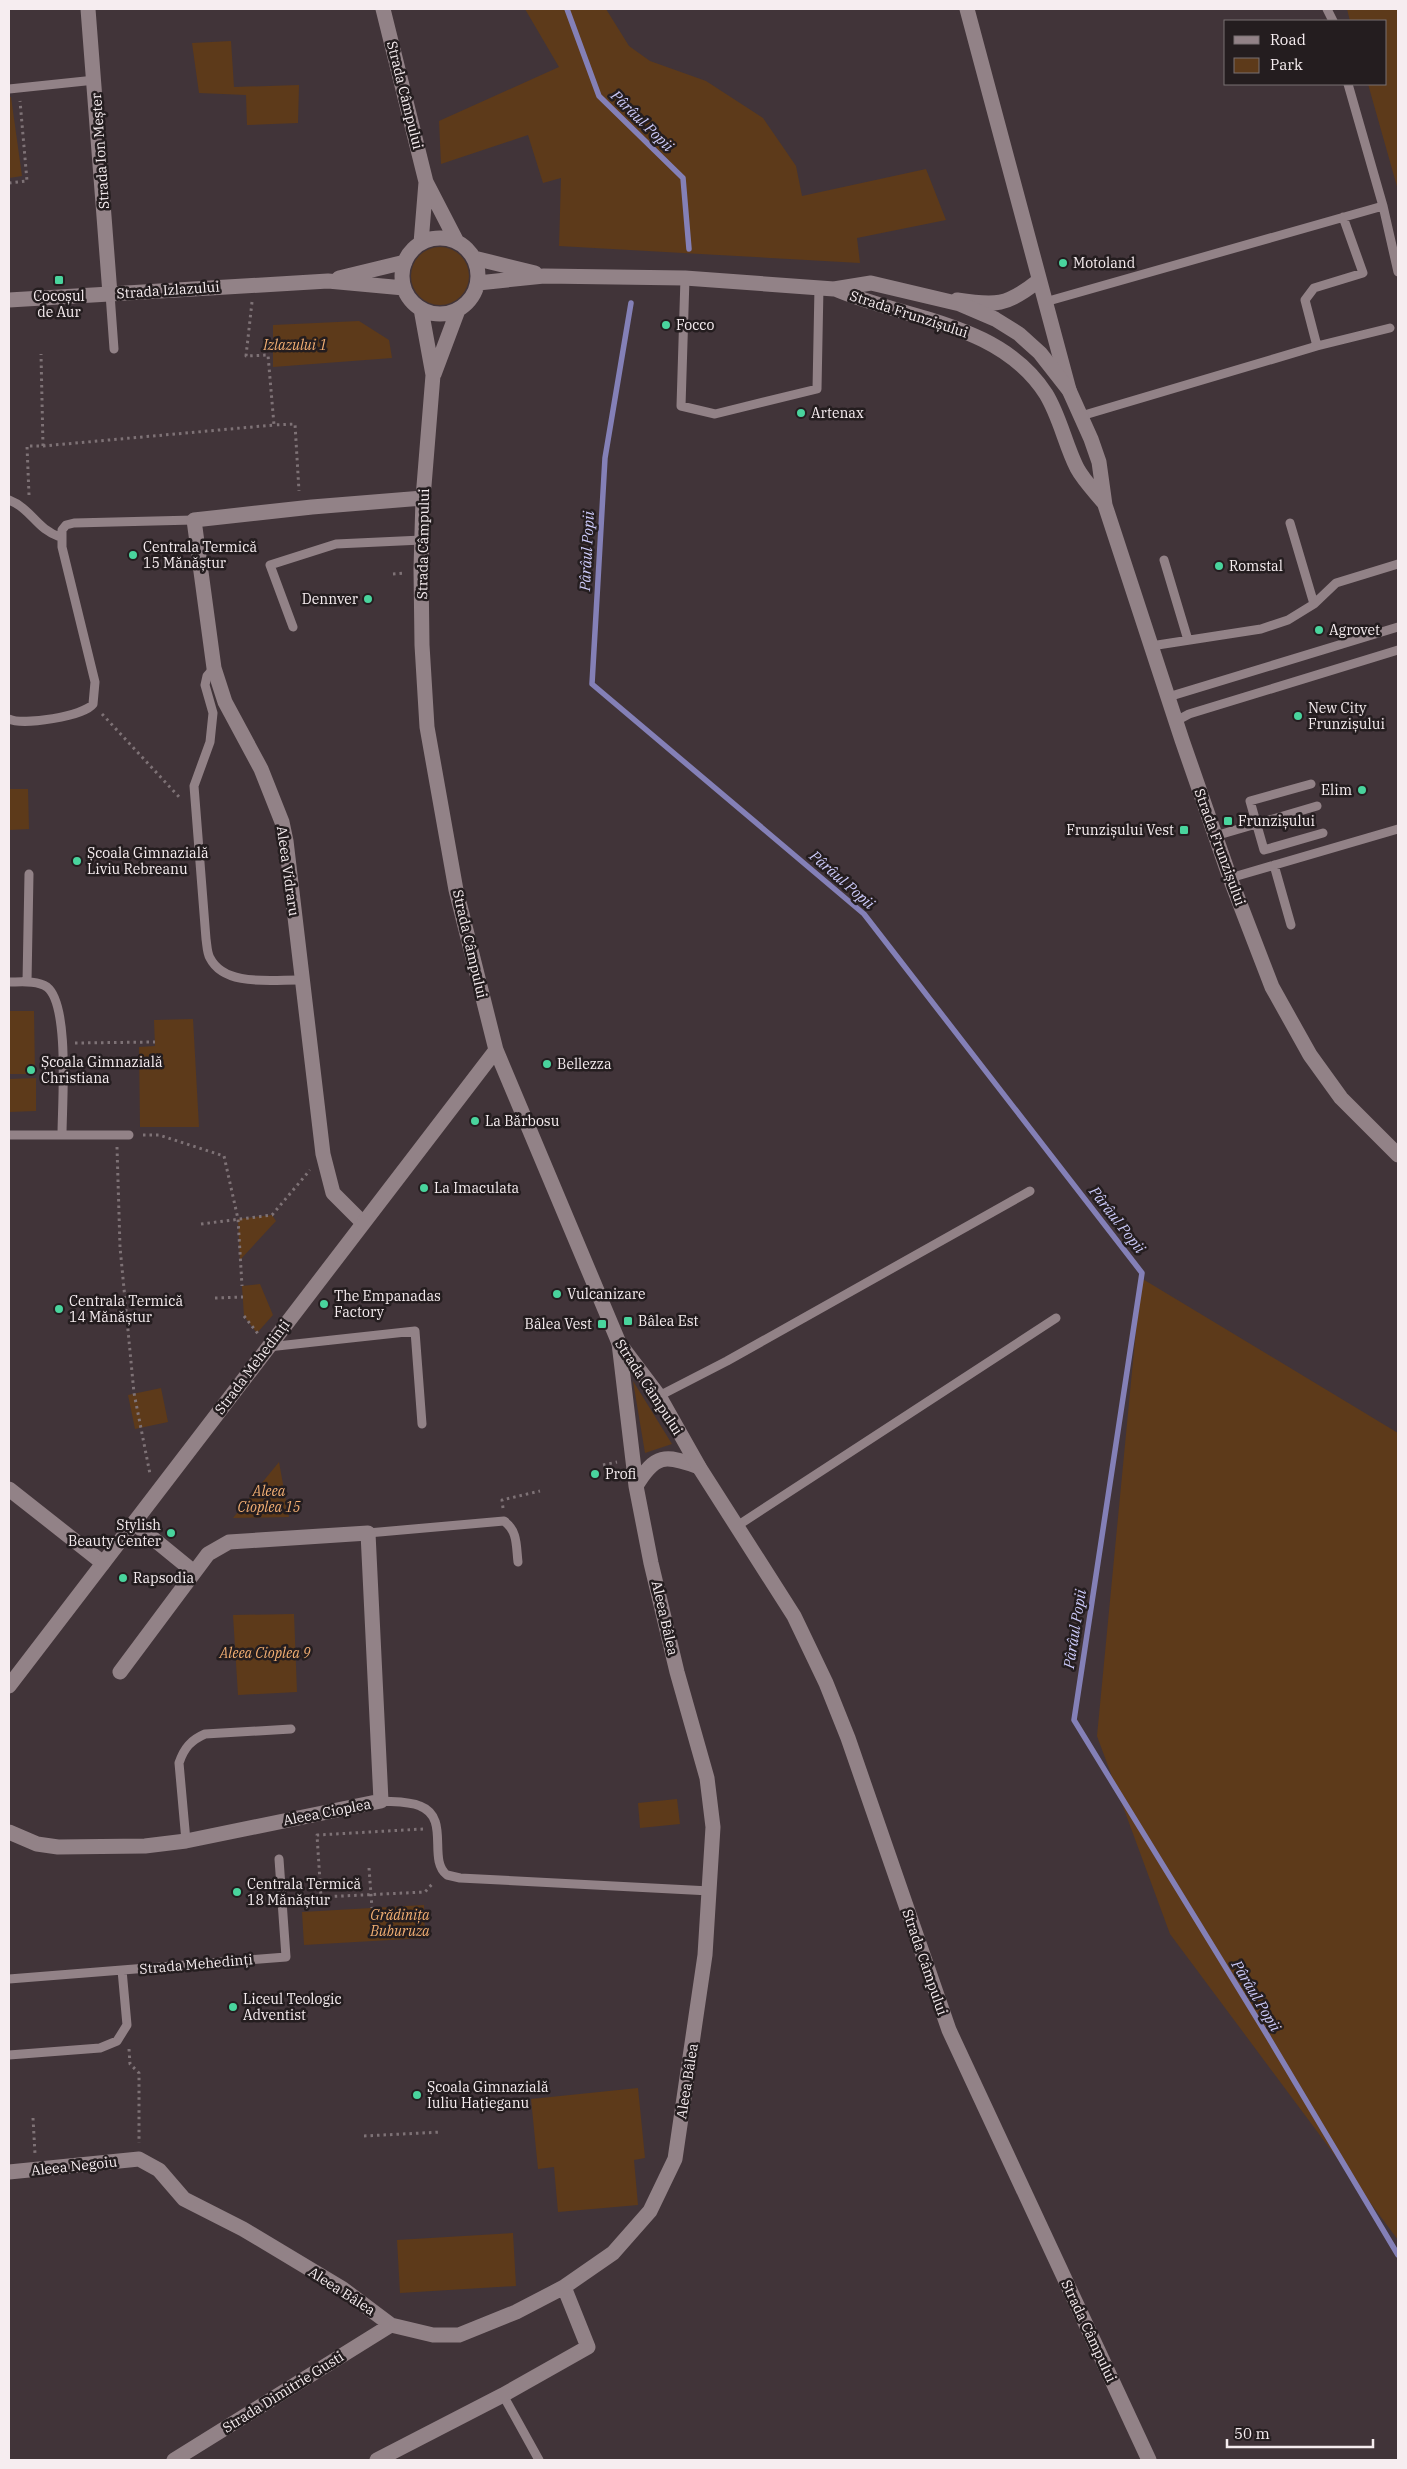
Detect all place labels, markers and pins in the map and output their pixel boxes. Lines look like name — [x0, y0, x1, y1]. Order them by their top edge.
place label: Motoland — [1073, 254, 1136, 272]
marker: Motoland — [1057, 257, 1069, 269]
marker: Cocoșul de Aur — [53, 274, 65, 286]
place label: Cocoșul de Aur — [33, 287, 85, 321]
place label: Focco — [676, 316, 714, 334]
marker: Focco — [660, 319, 672, 331]
place label: Artenax — [811, 404, 864, 422]
marker: Artenax — [795, 407, 807, 419]
place label: Centrala Termică 15 Mănăștur — [143, 538, 257, 572]
marker: Centrala Termică 15 Mănăștur — [127, 549, 139, 561]
place label: Romstal — [1229, 557, 1283, 575]
marker: Romstal — [1213, 560, 1225, 572]
place label: Dennver — [302, 590, 359, 608]
marker: Dennver — [362, 593, 374, 605]
place label: Agrovet — [1329, 621, 1380, 639]
marker: Agrovet — [1313, 624, 1325, 636]
place label: New City Frunzișului — [1308, 699, 1385, 733]
marker: New City Frunzișului — [1292, 710, 1304, 722]
place label: Elim — [1321, 781, 1352, 799]
marker: Elim — [1356, 784, 1368, 796]
place label: Frunzișului — [1238, 812, 1315, 830]
marker: Frunzișului — [1222, 815, 1234, 827]
place label: Frunzișului Vest — [1066, 821, 1174, 839]
marker: Frunzișului Vest — [1178, 824, 1190, 836]
place label: Școala Gimnazială Liviu Rebreanu — [87, 844, 209, 878]
marker: Școala Gimnazială Liviu Rebreanu — [71, 855, 83, 867]
place label: Școala Gimnazială Christiana — [41, 1053, 163, 1087]
place label: Bellezza — [557, 1055, 612, 1073]
marker: Bellezza — [541, 1058, 553, 1070]
marker: Școala Gimnazială Christiana — [25, 1064, 37, 1076]
place label: La Bărbosu — [485, 1112, 560, 1130]
marker: La Bărbosu — [469, 1115, 481, 1127]
place label: La Imaculata — [434, 1179, 520, 1197]
marker: La Imaculata — [418, 1182, 430, 1194]
place label: Vulcanizare — [567, 1285, 646, 1303]
place label: The Empanadas Factory — [334, 1287, 441, 1321]
marker: Vulcanizare — [551, 1288, 563, 1300]
place label: Centrala Termică 14 Mănăștur — [69, 1292, 183, 1326]
marker: The Empanadas Factory — [318, 1298, 330, 1310]
marker: Centrala Termică 14 Mănăștur — [53, 1303, 65, 1315]
place label: Bâlea Est — [638, 1312, 698, 1330]
place label: Bâlea Vest — [525, 1315, 592, 1333]
marker: Bâlea Est — [622, 1315, 634, 1327]
marker: Bâlea Vest — [596, 1318, 608, 1330]
place label: Profi — [605, 1465, 637, 1483]
marker: Profi — [589, 1468, 601, 1480]
place label: Stylish Beauty Center — [68, 1516, 162, 1550]
marker: Stylish Beauty Center — [165, 1527, 177, 1539]
place label: Rapsodia — [133, 1569, 194, 1587]
marker: Rapsodia — [117, 1572, 129, 1584]
place label: Centrala Termică 18 Mănăștur — [247, 1875, 361, 1909]
marker: Centrala Termică 18 Mănăștur — [231, 1886, 243, 1898]
place label: Liceul Teologic Adventist — [243, 1990, 342, 2024]
marker: Liceul Teologic Adventist — [227, 2001, 239, 2013]
place label: Școala Gimnazială Iuliu Hațieganu — [427, 2078, 549, 2112]
marker: Școala Gimnazială Iuliu Hațieganu — [411, 2089, 423, 2101]

